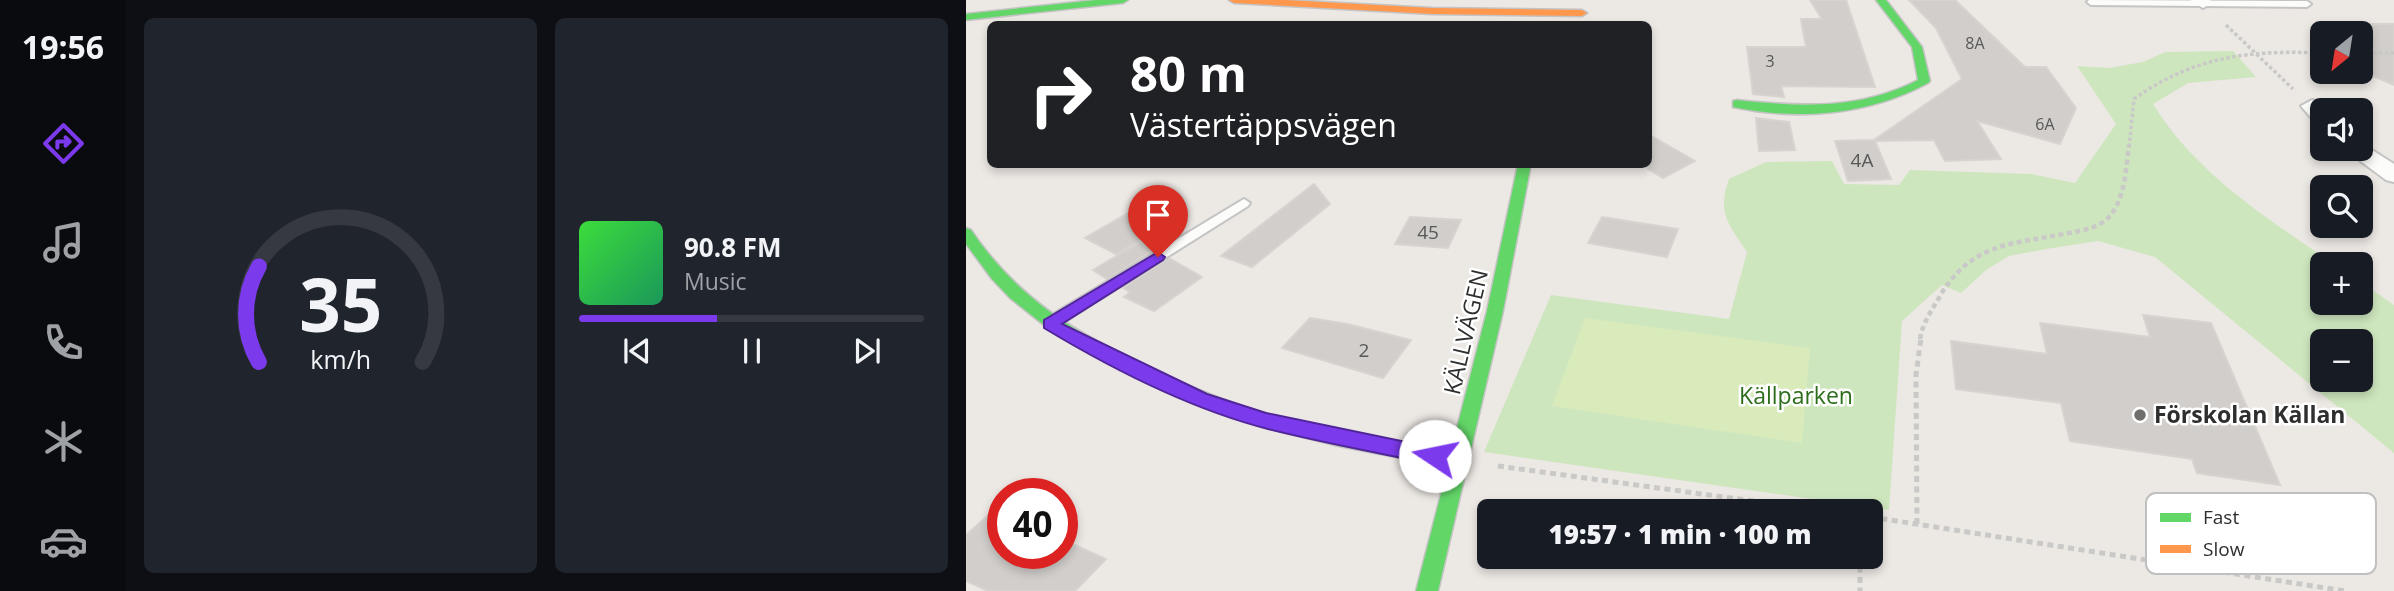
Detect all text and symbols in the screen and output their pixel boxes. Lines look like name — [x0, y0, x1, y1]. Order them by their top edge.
north arrow — [2310, 21, 2373, 84]
map controls — [2310, 21, 2373, 392]
text: 19:56 — [22, 25, 104, 68]
house number: 8A — [1965, 32, 1986, 54]
text: 80 m — [1130, 40, 1247, 106]
icon: right — [1015, 49, 1106, 140]
house number: 3 — [1765, 50, 1775, 72]
button: sound — [2310, 98, 2373, 161]
text: Västertäppsvägen — [1130, 103, 1397, 146]
house number: 6A — [2035, 113, 2056, 135]
icon: directions — [39, 119, 88, 168]
house number: 4A — [1851, 147, 1873, 173]
button: search — [2310, 175, 2373, 238]
pin — [1128, 185, 1188, 257]
icon: arrive — [1139, 196, 1177, 234]
icon: music — [39, 218, 88, 267]
house number: 45 — [1417, 219, 1439, 245]
text: 90.8 FM — [684, 229, 782, 265]
button: + — [2310, 252, 2373, 315]
text: 35 — [299, 254, 382, 353]
text: Music — [684, 265, 747, 297]
street label: KÄLLVÄGEN — [1435, 266, 1495, 398]
icon: phone — [39, 318, 88, 367]
button: − — [2310, 329, 2373, 392]
icon: previous — [618, 332, 656, 370]
icon: pause — [733, 332, 771, 370]
icon: next — [848, 332, 886, 370]
house number: 2 — [1359, 337, 1369, 363]
text: km/h — [310, 341, 371, 375]
park label: Källparken — [1739, 379, 1853, 411]
place label: Förskolan Källan — [2154, 398, 2345, 430]
marker: Förskolan Källan — [2132, 407, 2148, 423]
icon: climate — [39, 417, 88, 466]
position arrow — [1398, 419, 1472, 493]
speed limit sign: 40 — [987, 478, 1078, 569]
legend — [2146, 493, 2376, 574]
text: Fast — [2203, 504, 2239, 530]
text: 19:57 · 1 min · 100 m — [1549, 516, 1811, 552]
icon: car — [39, 517, 88, 566]
text: Slow — [2203, 536, 2245, 562]

